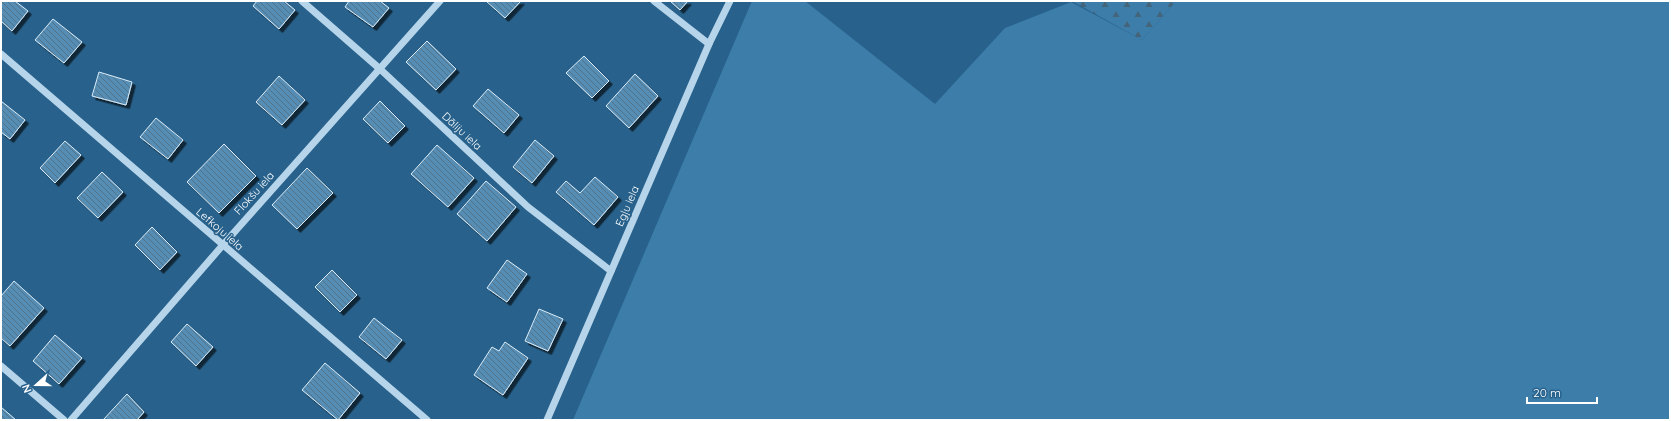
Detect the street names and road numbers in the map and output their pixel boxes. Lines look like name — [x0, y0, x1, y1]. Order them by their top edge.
street label: Dāliju iela — [439, 109, 485, 153]
street label: Flokšu iela — [231, 168, 277, 218]
street label: Egļu iela — [612, 184, 642, 228]
street label: Lefkoju iela — [193, 205, 247, 253]

